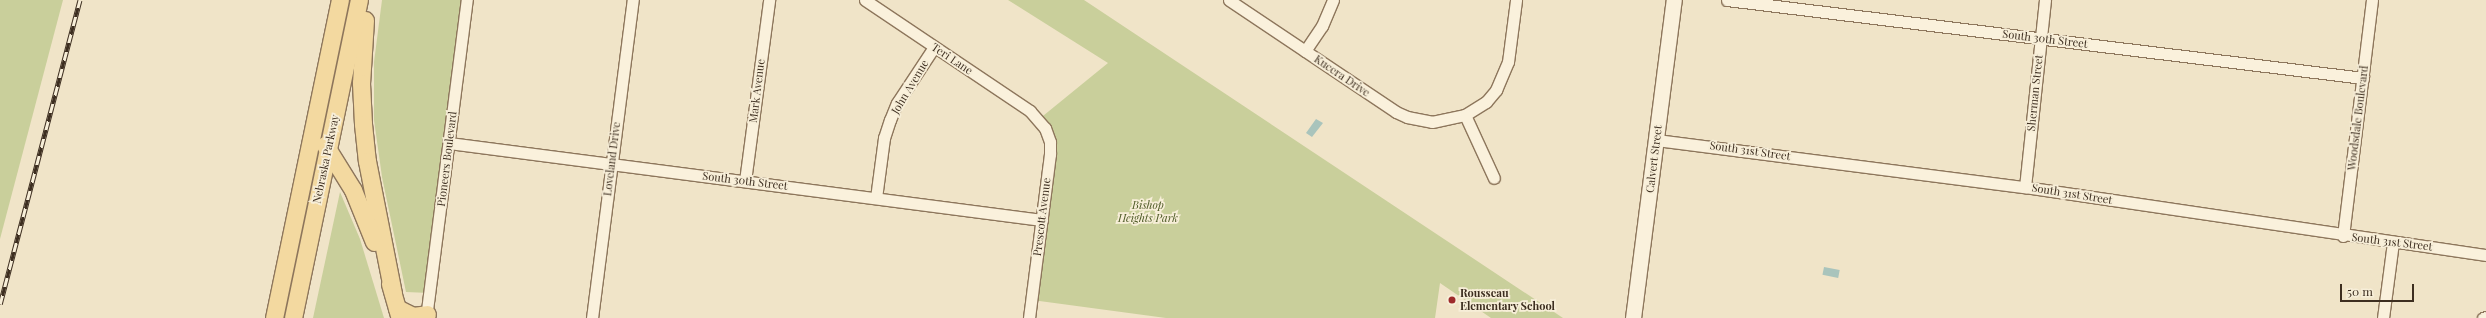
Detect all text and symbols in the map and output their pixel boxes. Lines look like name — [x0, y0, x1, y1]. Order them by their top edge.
street label: South 30th Street — [2002, 27, 2088, 51]
street label: Teri Lane — [929, 40, 975, 78]
street label: Kucera Drive — [1312, 52, 1372, 100]
street label: Sherman Street — [2024, 54, 2046, 132]
street label: John Avenue — [889, 57, 931, 117]
street label: Mark Avenue — [747, 58, 767, 124]
street label: Woodsdale Boulevard — [2345, 65, 2371, 171]
street label: Pioneers Boulevard — [435, 111, 459, 207]
street label: Nebraska Parkway — [310, 113, 342, 205]
street label: Loveland Drive — [601, 121, 623, 197]
street label: Calvert Street — [1643, 124, 1665, 194]
street label: South 31st Street — [1709, 139, 1791, 163]
street label: South 30th Street — [702, 169, 788, 193]
street label: Prescott Avenue — [1031, 177, 1053, 257]
street label: South 31st Street — [2031, 181, 2113, 207]
park label: Bishop Heights Park — [1118, 199, 1178, 225]
street label: South 31st Street — [2351, 230, 2433, 254]
scale bar — [2342, 276, 2416, 302]
text: 50 m — [2347, 283, 2373, 299]
place label: Rousseau Elementary School — [1460, 287, 1555, 313]
marker: Rousseau Elementary School — [1447, 295, 1457, 305]

